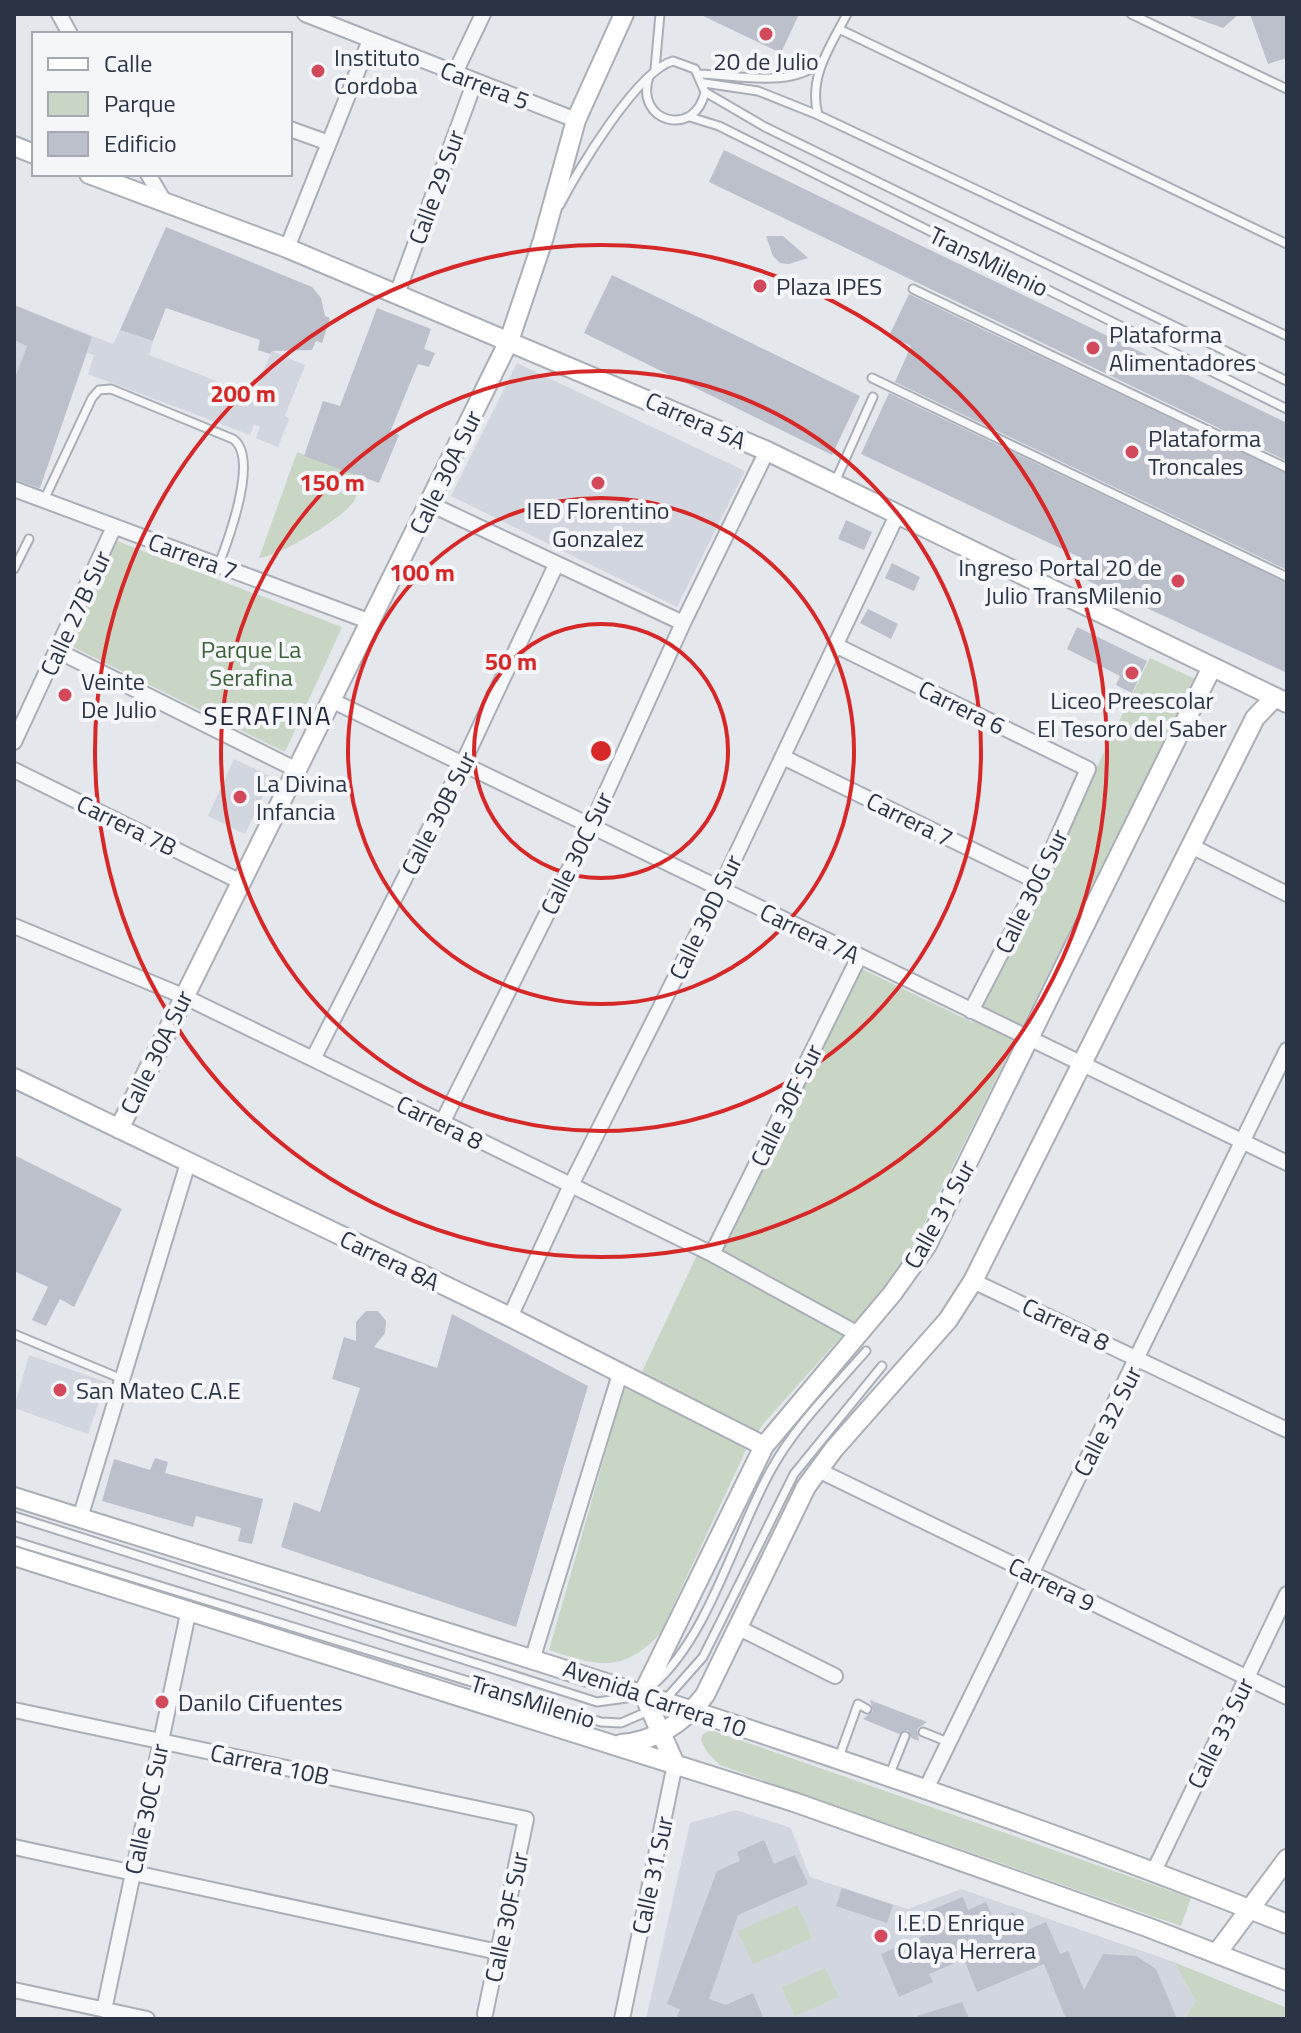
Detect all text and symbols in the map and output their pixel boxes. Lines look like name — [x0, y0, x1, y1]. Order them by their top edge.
marker: 20 de Julio — [757, 25, 775, 43]
legend — [32, 32, 292, 176]
place label: Instituto Cordoba — [334, 39, 420, 103]
place label: 20 de Julio — [713, 43, 819, 79]
text: Calle — [104, 45, 152, 81]
street label: Carrera 5 — [435, 52, 535, 118]
marker: Instituto Cordoba — [309, 62, 327, 80]
text: Parque — [104, 85, 176, 121]
text: Edificio — [104, 125, 177, 161]
street label: Calle 29 Sur — [399, 125, 473, 249]
street label: TransMilenio — [923, 217, 1055, 305]
place label: Plaza IPES — [776, 268, 882, 304]
marker: Plaza IPES — [751, 277, 769, 295]
place label: Plataforma Alimentadores — [1109, 316, 1256, 380]
marker: Plataforma Alimentadores — [1084, 339, 1102, 357]
text: 200 m — [210, 375, 276, 411]
street label: Carrera 5A — [640, 382, 752, 458]
street label: Calle 30A Sur — [399, 404, 491, 540]
place label: Plataforma Troncales — [1148, 420, 1261, 484]
marker: Plataforma Troncales — [1123, 443, 1141, 461]
text: 150 m — [299, 464, 365, 500]
marker: IED Florentino Gonzalez — [589, 474, 607, 492]
place label: IED Florentino Gonzalez — [526, 492, 670, 556]
street label: Carrera 7 — [143, 523, 243, 589]
street label: Calle 27B Sur — [30, 544, 120, 682]
place label: Ingreso Portal 20 de Julio TransMilenio — [958, 549, 1162, 613]
text: 100 m — [389, 554, 455, 590]
marker: Ingreso Portal 20 de Julio TransMilenio — [1169, 572, 1187, 590]
park label: Parque La Serafina — [201, 631, 301, 695]
text: 50 m — [485, 643, 537, 679]
place label: Veinte De Julio — [81, 663, 157, 727]
marker: Liceo Preescolar El Tesoro del Saber — [1123, 664, 1141, 682]
street label: Carrera 6 — [912, 671, 1012, 743]
place label: Liceo Preescolar El Tesoro del Saber — [1037, 682, 1227, 746]
marker: Veinte De Julio — [56, 686, 74, 704]
district label: SERAFINA — [204, 696, 332, 735]
centre of rings — [587, 737, 615, 765]
street label: Calle 30B Sur — [391, 745, 485, 881]
place label: La Divina Infancia — [256, 765, 347, 829]
street label: Carrera 7 — [860, 783, 960, 855]
street label: Carrera 7B — [71, 785, 183, 865]
street label: Calle 30C Sur — [531, 785, 621, 921]
marker: La Divina Infancia — [231, 788, 249, 806]
street label: Calle 30G Sur — [985, 823, 1077, 959]
street label: Calle 30D Sur — [659, 848, 751, 986]
street label: Carrera 7A — [754, 893, 866, 973]
street label: Calle 30A Sur — [110, 984, 202, 1120]
street label: Calle 30F Sur — [741, 1038, 831, 1172]
street label: Carrera 8 — [390, 1086, 490, 1158]
street label: Calle 31 Sur — [894, 1153, 984, 1275]
street label: Carrera 8A — [334, 1220, 446, 1300]
street label: Carrera 8 — [1016, 1288, 1116, 1360]
street label: Calle 32 Sur — [1064, 1359, 1150, 1483]
place label: San Mateo C.A.E — [76, 1372, 241, 1408]
marker: San Mateo C.A.E — [51, 1381, 69, 1399]
street label: Carrera 9 — [1002, 1548, 1102, 1620]
street label: Avenida Carrera 10 — [559, 1650, 751, 1746]
street label: TransMilenio — [466, 1665, 600, 1737]
street label: Calle 33 Sur — [1178, 1671, 1262, 1795]
place label: Danilo Cifuentes — [178, 1684, 343, 1720]
marker: Danilo Cifuentes — [153, 1693, 171, 1711]
street label: Carrera 10B — [207, 1734, 333, 1794]
street label: Calle 30C Sur — [115, 1740, 177, 1878]
street label: Calle 31 Sur — [622, 1813, 682, 1937]
street label: Calle 30F Sur — [475, 1848, 537, 1986]
place label: I.E.D Enrique Olaya Herrera — [897, 1904, 1036, 1968]
marker: I.E.D Enrique Olaya Herrera — [872, 1927, 890, 1945]

